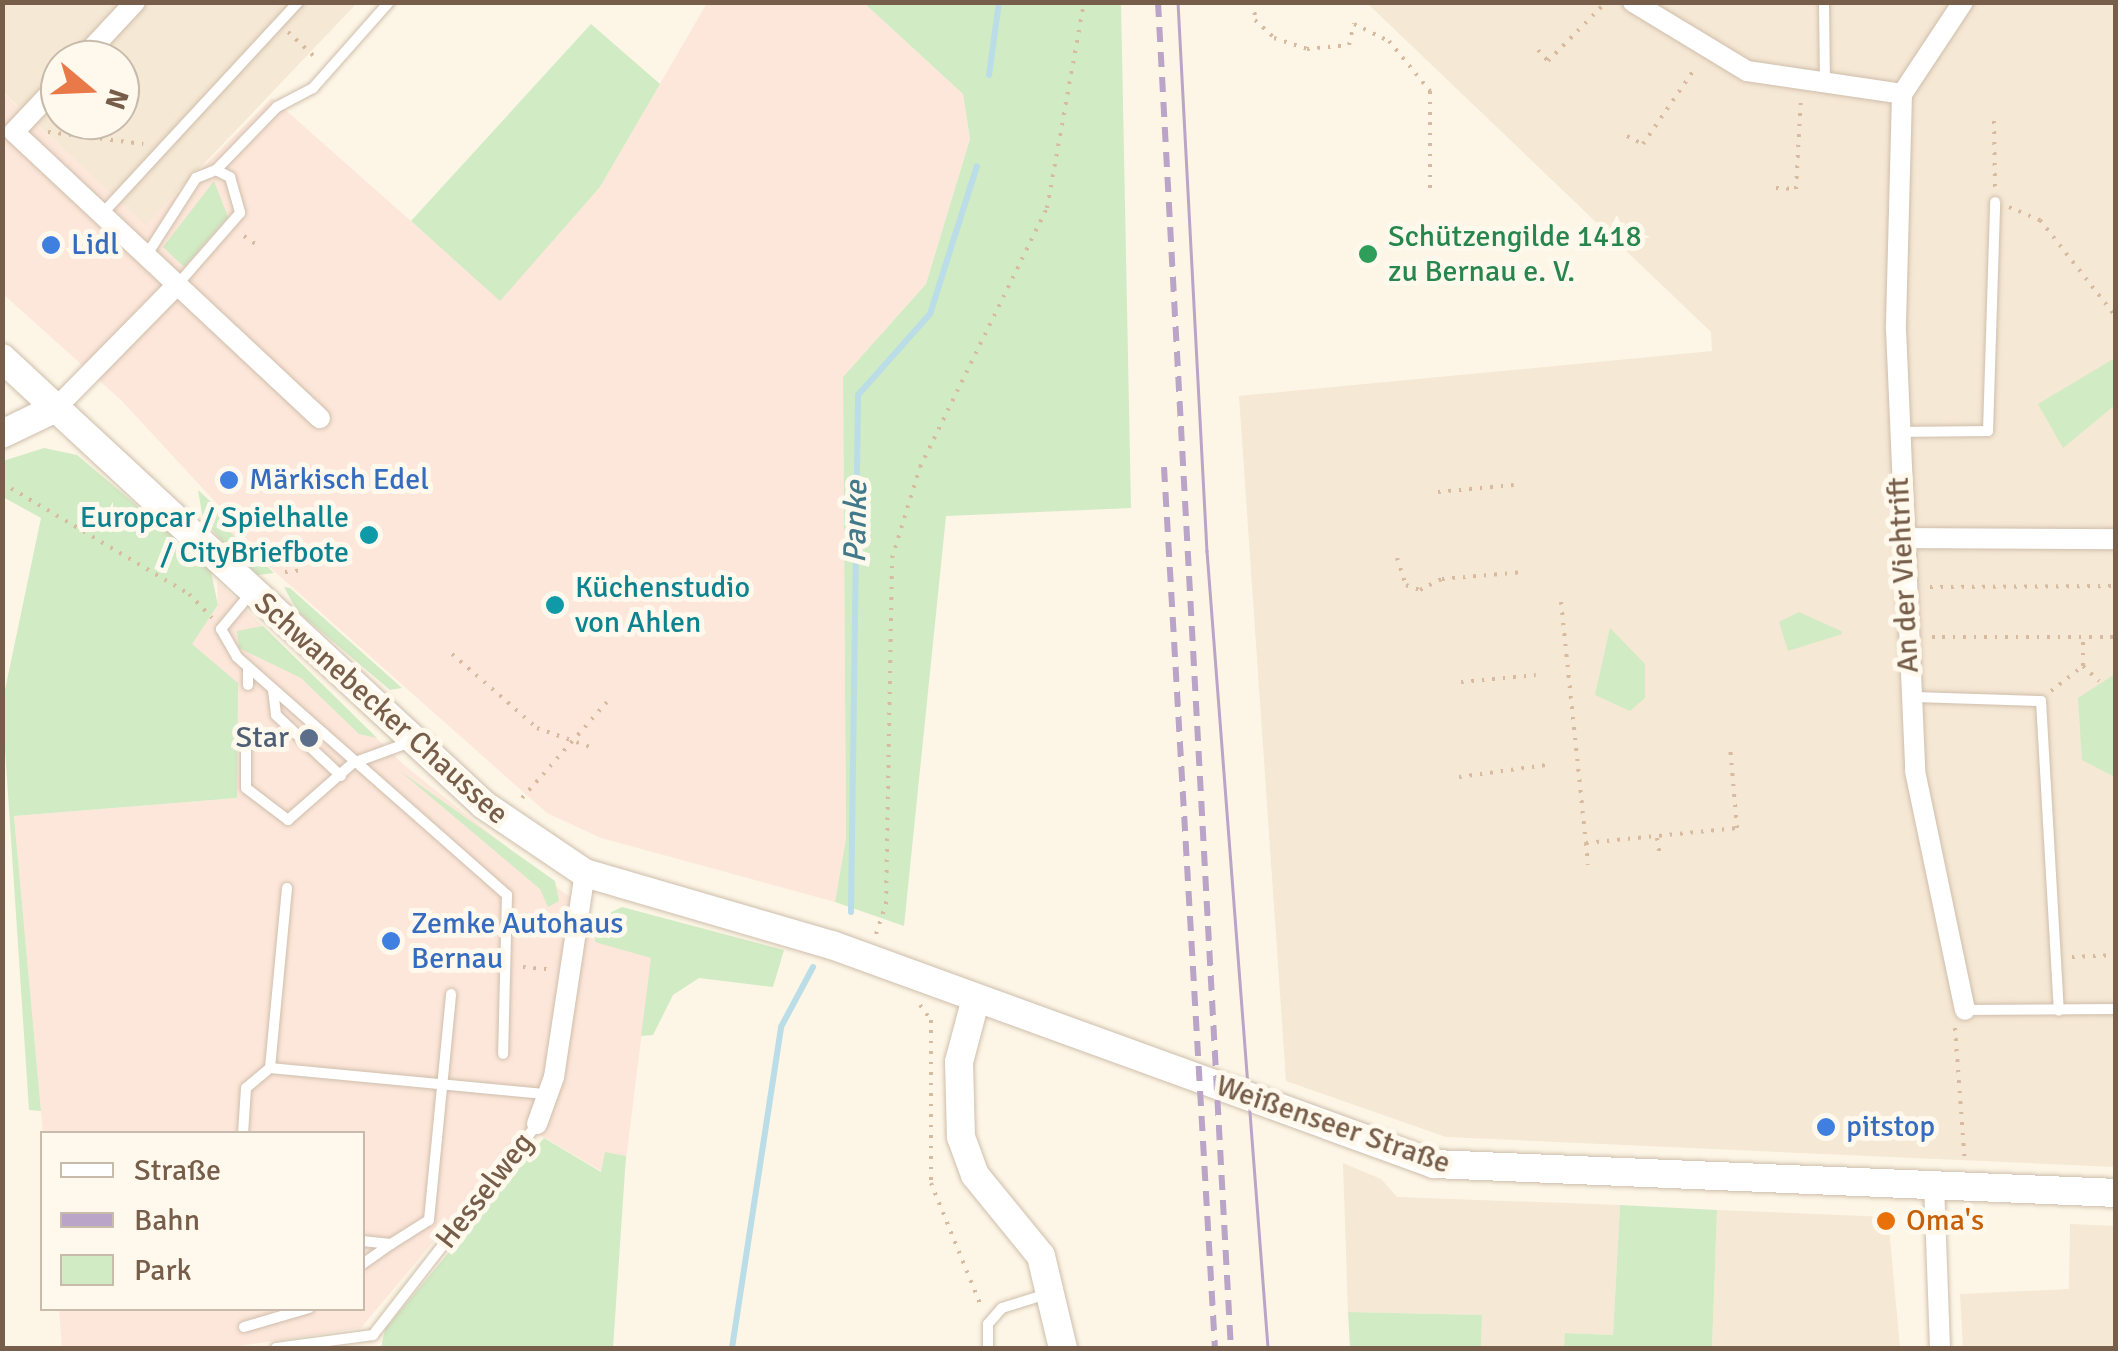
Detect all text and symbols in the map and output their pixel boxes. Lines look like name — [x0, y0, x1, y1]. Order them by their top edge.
north arrow — [40, 40, 140, 140]
text: N — [97, 84, 136, 114]
place label: Schützengilde 1418 zu Bernau e. V. — [1388, 219, 1642, 290]
place label: Lidl — [71, 227, 119, 263]
marker: Lidl — [40, 234, 62, 256]
marker: Schützengilde 1418 zu Bernau e. V. — [1357, 243, 1379, 265]
place label: Märkisch Edel — [249, 462, 429, 498]
marker: Märkisch Edel — [218, 469, 240, 491]
street label: An der Viehtrift — [1881, 476, 1927, 674]
water label: Panke — [836, 480, 876, 564]
place label: Europcar / Spielhalle / CityBriefbote — [80, 500, 349, 570]
marker: Europcar / Spielhalle / CityBriefbote — [358, 524, 380, 546]
place label: Küchenstudio von Ahlen — [575, 570, 750, 640]
street label: Schwanebecker Chaussee — [247, 586, 515, 832]
marker: Küchenstudio von Ahlen — [544, 594, 566, 616]
place label: Star — [236, 720, 289, 756]
marker: Star — [298, 727, 320, 749]
place label: Zemke Autohaus Bernau — [411, 906, 623, 976]
marker: Zemke Autohaus Bernau — [380, 930, 402, 952]
street label: Weißenseer Straße — [1211, 1068, 1455, 1182]
place label: pitstop — [1846, 1109, 1935, 1145]
marker: pitstop — [1815, 1116, 1837, 1138]
street label: Hesselweg — [429, 1126, 541, 1256]
legend — [40, 1131, 365, 1311]
text: Straße — [134, 1152, 221, 1189]
text: Bahn — [134, 1202, 200, 1239]
place label: Oma's — [1906, 1203, 1984, 1239]
marker: Oma's — [1875, 1210, 1897, 1232]
text: Park — [134, 1252, 192, 1289]

